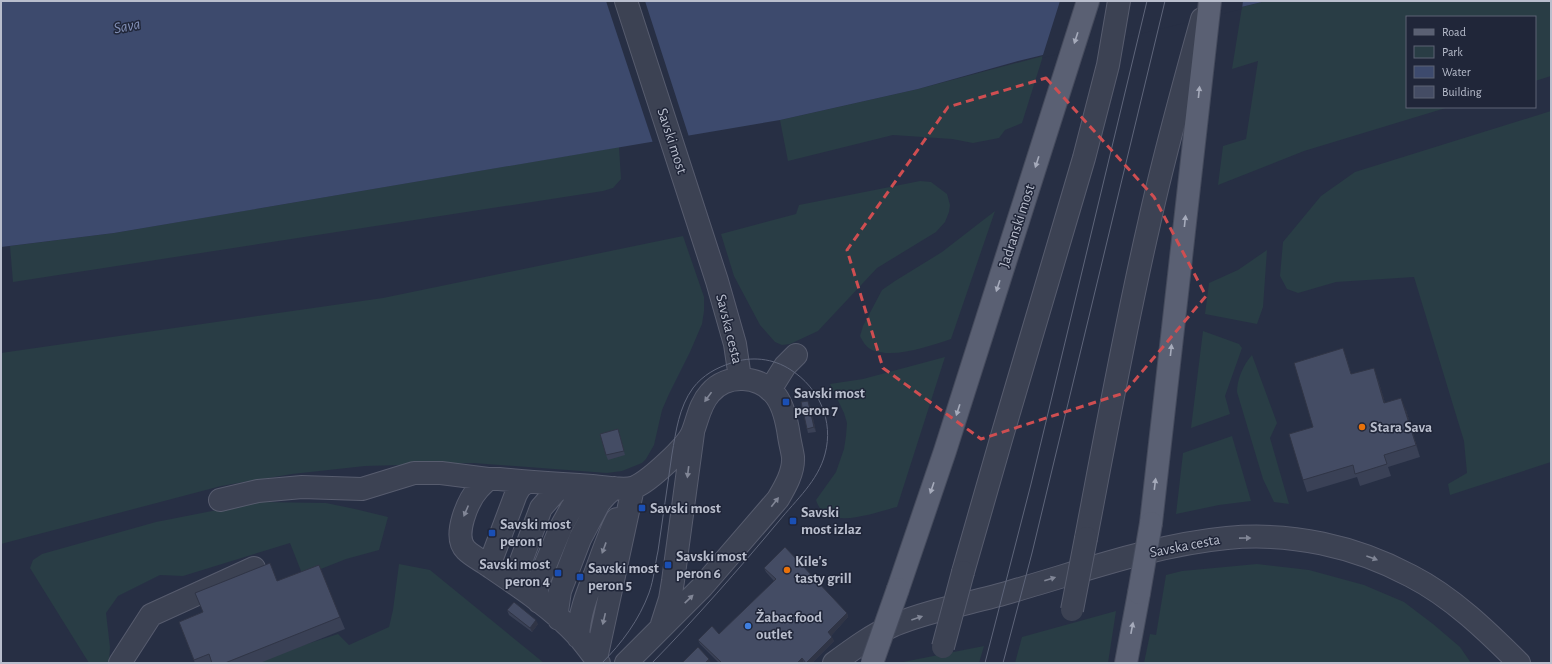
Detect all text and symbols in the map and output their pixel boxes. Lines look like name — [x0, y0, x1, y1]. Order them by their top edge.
water label: Sava — [112, 16, 142, 36]
legend — [1406, 16, 1536, 108]
text: Road — [1442, 26, 1466, 38]
one-way arrow — [1073, 32, 1079, 44]
text: Park — [1442, 46, 1463, 58]
text: Water — [1442, 66, 1471, 78]
one-way arrow — [1196, 85, 1202, 98]
text: Building — [1442, 86, 1482, 98]
street label: Savski most — [654, 106, 690, 176]
one-way arrow — [1034, 156, 1040, 168]
street label: Jadranski most — [997, 182, 1038, 269]
one-way arrow — [1182, 215, 1188, 227]
one-way arrow — [995, 280, 1001, 292]
street label: Savska cesta — [713, 293, 745, 365]
one-way arrow — [1168, 344, 1174, 356]
place label: Savski most peron 7 — [794, 386, 865, 418]
one-way arrow — [704, 391, 712, 402]
marker: Savski most peron 7 — [781, 397, 791, 407]
one-way arrow — [955, 404, 961, 416]
place label: Stara Sava — [1370, 420, 1432, 435]
marker: Stara Sava — [1357, 422, 1367, 432]
one-way arrow — [685, 466, 692, 478]
one-way arrow — [1152, 478, 1159, 490]
one-way arrow — [929, 482, 935, 494]
one-way arrow — [771, 497, 779, 508]
place label: Savski most — [650, 501, 721, 516]
marker: Savski most — [637, 503, 647, 513]
one-way arrow — [463, 505, 470, 517]
place label: Savski most izlaz — [801, 505, 861, 537]
marker: Savski most izlaz — [788, 516, 798, 526]
place label: Savski most peron 1 — [500, 517, 571, 549]
marker: Savski most peron 1 — [487, 528, 497, 538]
street label: Savska cesta — [1149, 532, 1221, 560]
one-way arrow — [1239, 534, 1251, 541]
one-way arrow — [601, 542, 607, 554]
place label: Savski most peron 6 — [676, 549, 747, 581]
place label: Kile's tasty grill — [795, 554, 852, 586]
one-way arrow — [1366, 556, 1378, 562]
place label: Savski most peron 4 — [479, 557, 550, 589]
marker: Savski most peron 6 — [663, 560, 673, 570]
place label: Savski most peron 5 — [588, 561, 659, 593]
marker: Kile's tasty grill — [782, 565, 792, 575]
marker: Savski most peron 4 — [553, 568, 563, 578]
marker: Savski most peron 5 — [575, 572, 585, 582]
one-way arrow — [1044, 576, 1056, 582]
one-way arrow — [684, 595, 694, 604]
place label: Žabac food outlet — [756, 609, 822, 642]
one-way arrow — [601, 613, 607, 625]
one-way arrow — [911, 614, 923, 620]
marker: Žabac food outlet — [743, 621, 753, 631]
one-way arrow — [1130, 622, 1136, 634]

